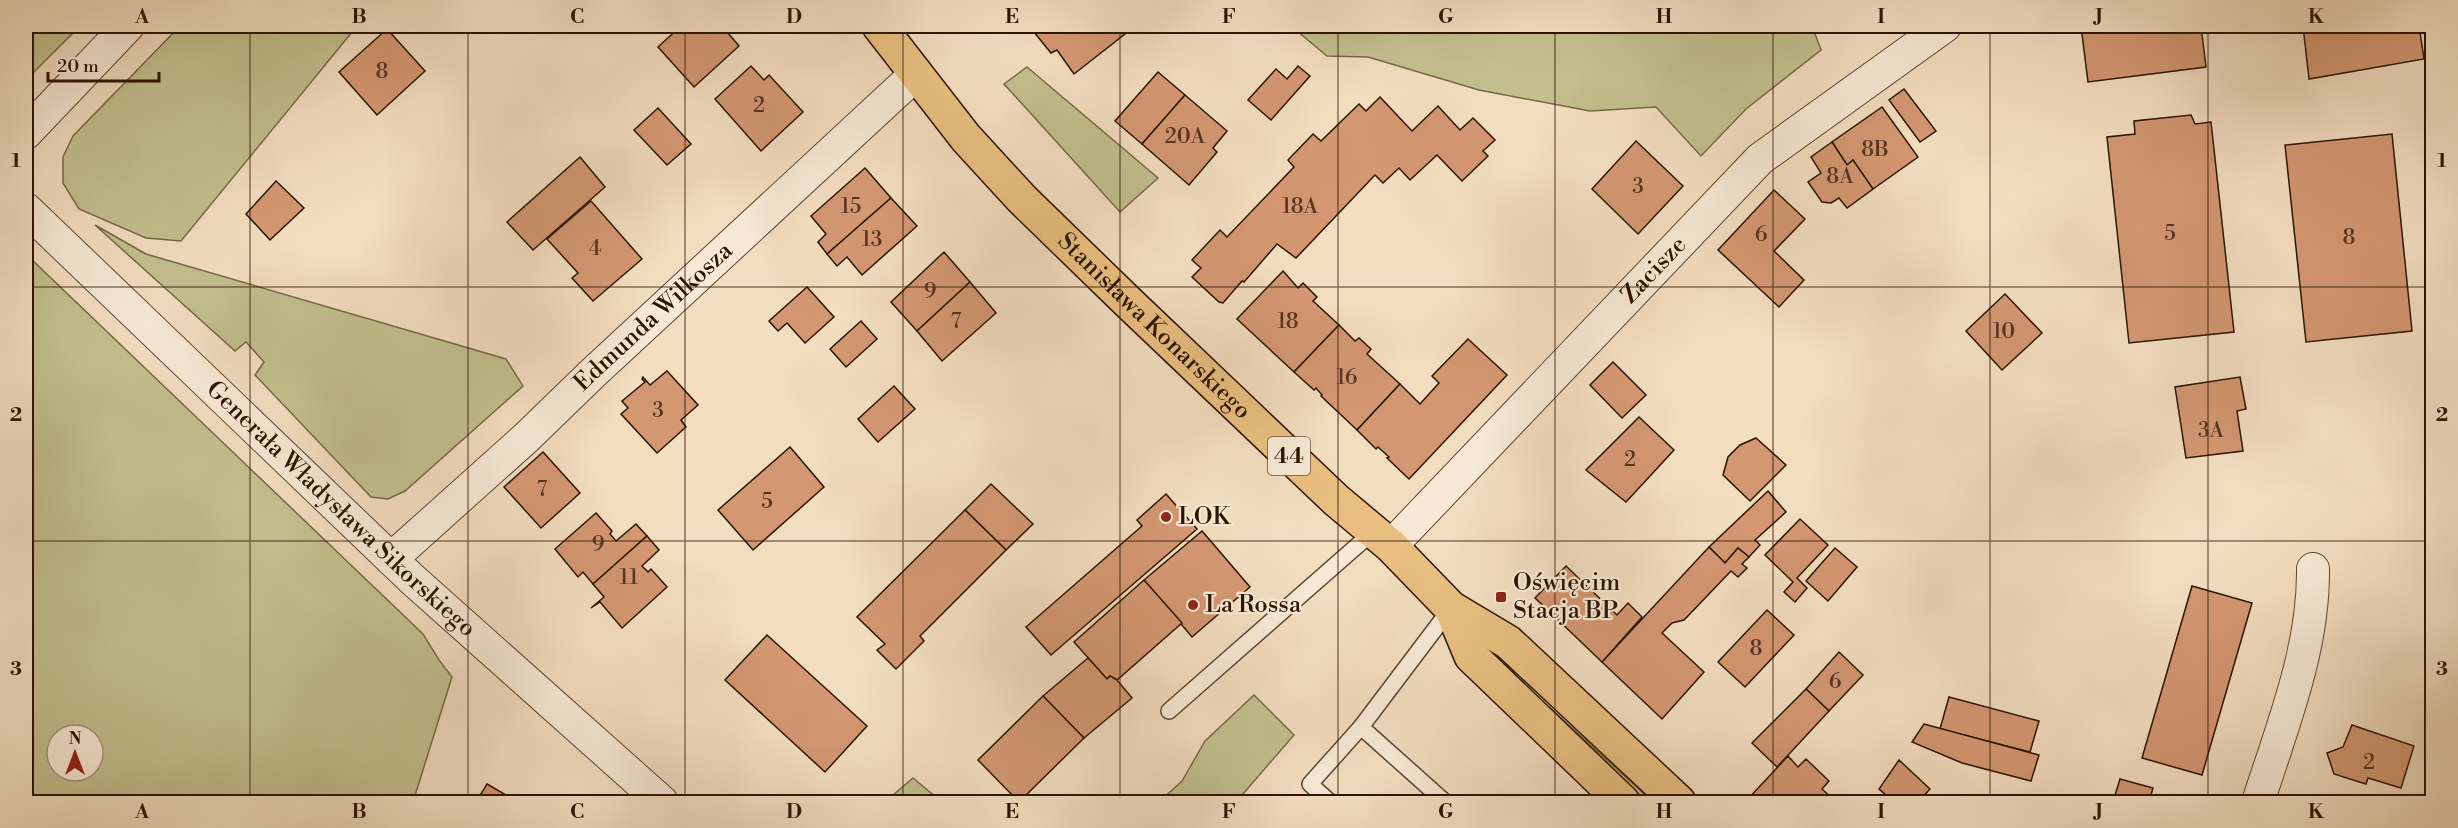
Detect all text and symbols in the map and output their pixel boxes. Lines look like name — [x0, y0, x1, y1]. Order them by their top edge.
text: A — [134, 5, 150, 30]
text: B — [351, 5, 367, 30]
text: C — [570, 5, 584, 30]
text: D — [786, 5, 802, 30]
text: E — [1005, 5, 1019, 30]
text: F — [1222, 5, 1236, 30]
text: G — [1438, 5, 1454, 30]
text: H — [1656, 5, 1673, 30]
text: I — [1877, 5, 1885, 30]
text: J — [2092, 5, 2103, 30]
text: K — [2308, 5, 2325, 30]
scale bar — [48, 45, 159, 83]
text: 20 m — [57, 55, 99, 78]
house number: 8 — [376, 59, 388, 85]
house number: 2 — [753, 93, 765, 119]
house number: 20A — [1165, 124, 1206, 150]
house number: 8B — [1861, 137, 1889, 163]
text: 1 — [11, 149, 21, 174]
text: 1 — [2437, 149, 2447, 174]
house number: 8A — [1826, 164, 1854, 190]
house number: 3 — [1632, 174, 1644, 200]
house number: 15 — [841, 194, 861, 220]
house number: 18A — [1282, 194, 1319, 220]
house number: 5 — [2164, 221, 2176, 247]
house number: 6 — [1755, 222, 1768, 248]
house number: 8 — [2343, 225, 2355, 251]
street label: Stanisława Konarskiego — [1051, 226, 1257, 426]
house number: 13 — [862, 227, 882, 253]
street label: Zacisze — [1615, 230, 1693, 310]
street label: Edmunda Wilkosza — [568, 236, 740, 398]
house number: 4 — [589, 236, 601, 262]
house number: 9 — [924, 279, 936, 305]
house number: 7 — [951, 309, 962, 335]
house number: 18 — [1277, 309, 1299, 335]
house number: 10 — [1993, 319, 2015, 345]
house number: 16 — [1336, 365, 1358, 391]
street label: Generała Władysława Sikorskiego — [200, 375, 482, 644]
house number: 3 — [652, 398, 664, 424]
text: 2 — [10, 403, 22, 428]
text: 2 — [2436, 403, 2448, 428]
house number: 3A — [2198, 418, 2225, 444]
road number: 44 — [1268, 437, 1310, 475]
house number: 2 — [1624, 447, 1636, 473]
house number: 7 — [537, 477, 548, 503]
house number: 5 — [761, 489, 773, 515]
place label: LOK — [1178, 502, 1231, 532]
marker: LOK — [1159, 510, 1173, 524]
house number: 9 — [592, 532, 604, 558]
house number: 11 — [620, 565, 638, 591]
place label: Oświęcim Stacja BP — [1513, 568, 1620, 626]
place label: La Rossa — [1205, 590, 1302, 620]
marker: Oświęcim Stacja BP — [1494, 590, 1508, 604]
marker: La Rossa — [1186, 598, 1200, 612]
house number: 8 — [1750, 636, 1762, 662]
text: 3 — [10, 657, 22, 682]
text: 3 — [2436, 657, 2448, 682]
house number: 6 — [1829, 669, 1842, 695]
north arrow — [45, 723, 105, 783]
text: N — [69, 729, 82, 749]
house number: 2 — [2363, 750, 2375, 776]
text: A — [134, 800, 150, 825]
text: B — [351, 800, 367, 825]
text: C — [570, 800, 584, 825]
text: D — [786, 800, 802, 825]
text: E — [1005, 800, 1019, 825]
text: F — [1222, 800, 1236, 825]
text: G — [1438, 800, 1454, 825]
text: H — [1656, 800, 1673, 825]
text: I — [1877, 800, 1885, 825]
text: J — [2092, 800, 2103, 825]
text: K — [2308, 800, 2325, 825]

